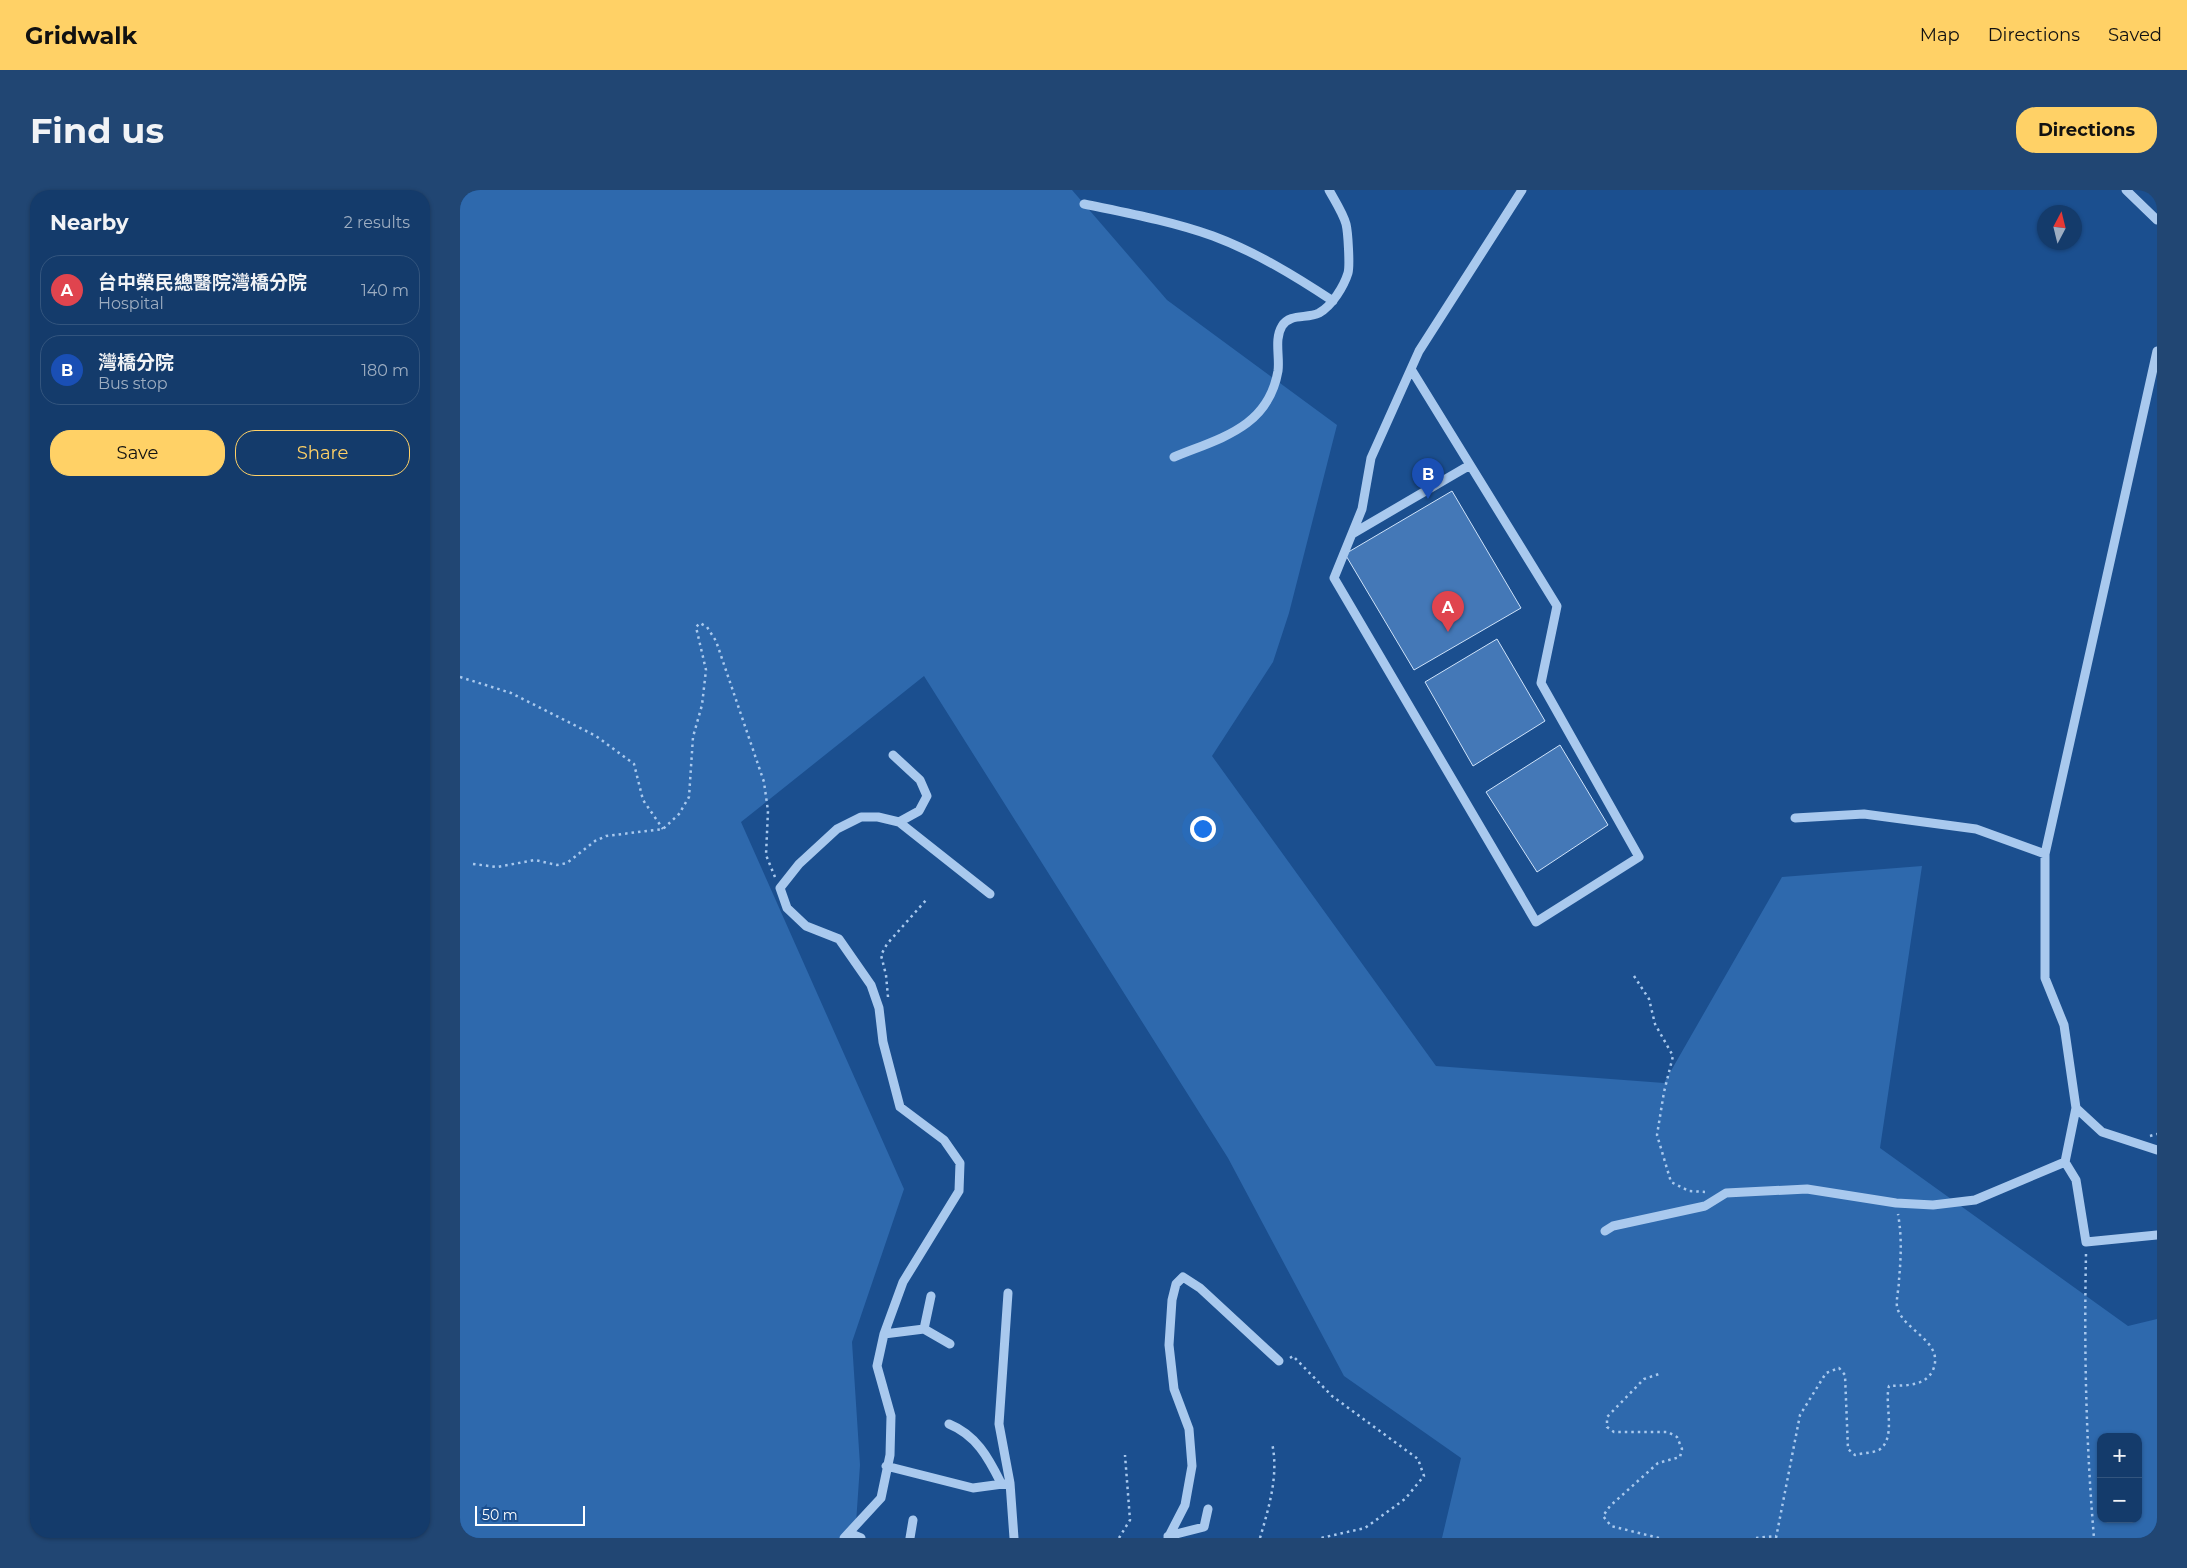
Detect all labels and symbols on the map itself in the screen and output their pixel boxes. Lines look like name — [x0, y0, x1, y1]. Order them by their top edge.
north arrow — [2037, 205, 2082, 250]
pin: B — [1412, 458, 1444, 499]
pin: A — [1432, 591, 1464, 632]
your location — [1190, 816, 1216, 842]
scale bar — [475, 1503, 585, 1526]

